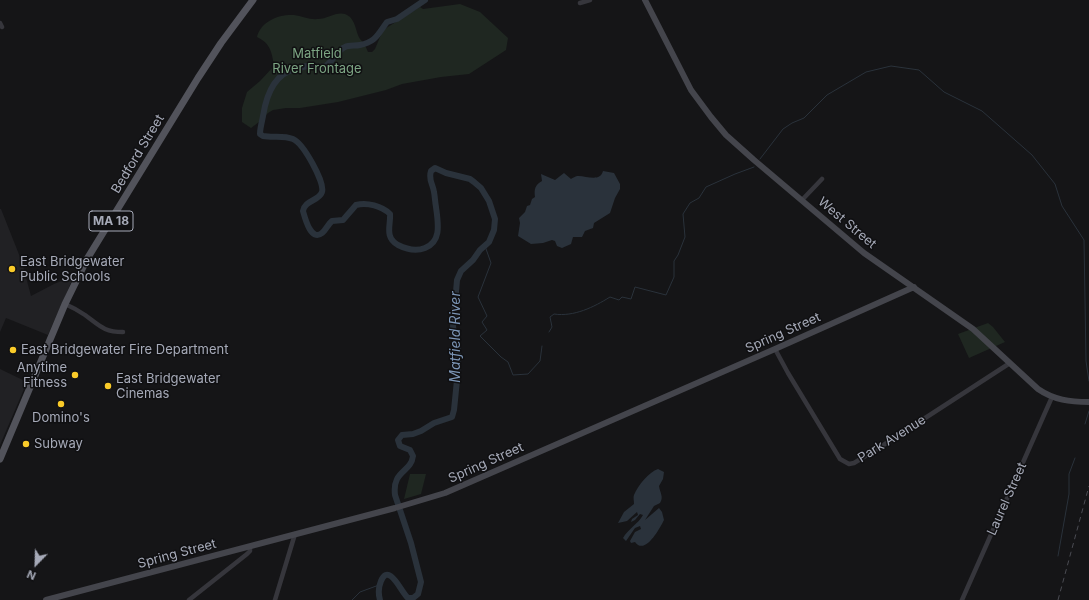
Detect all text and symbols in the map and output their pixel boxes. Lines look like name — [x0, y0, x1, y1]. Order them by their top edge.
park label: Matfield River Frontage — [272, 46, 362, 77]
street label: Bedford Street — [108, 112, 168, 196]
street label: West Street — [815, 194, 879, 252]
road number: MA 18 — [89, 211, 133, 231]
place label: East Bridgewater Public Schools — [20, 254, 124, 285]
marker: East Bridgewater Public Schools — [7, 264, 17, 274]
water label: Matfield River — [448, 291, 464, 383]
street label: Spring Street — [743, 309, 823, 357]
place label: East Bridgewater Fire Department — [21, 342, 228, 358]
marker: East Bridgewater Fire Department — [8, 345, 18, 355]
place label: Anytime Fitness — [17, 360, 67, 391]
marker: Anytime Fitness — [70, 370, 80, 380]
place label: East Bridgewater Cinemas — [116, 371, 220, 402]
marker: East Bridgewater Cinemas — [103, 381, 113, 391]
marker: Domino's — [56, 399, 66, 409]
place label: Domino's — [32, 410, 90, 426]
street label: Park Avenue — [855, 412, 929, 466]
place label: Subway — [34, 436, 83, 452]
marker: Subway — [21, 439, 31, 449]
street label: Spring Street — [446, 439, 526, 487]
street label: Laurel Street — [984, 460, 1030, 538]
street label: Spring Street — [136, 536, 218, 572]
north arrow — [16, 544, 56, 584]
text: N — [25, 567, 38, 583]

